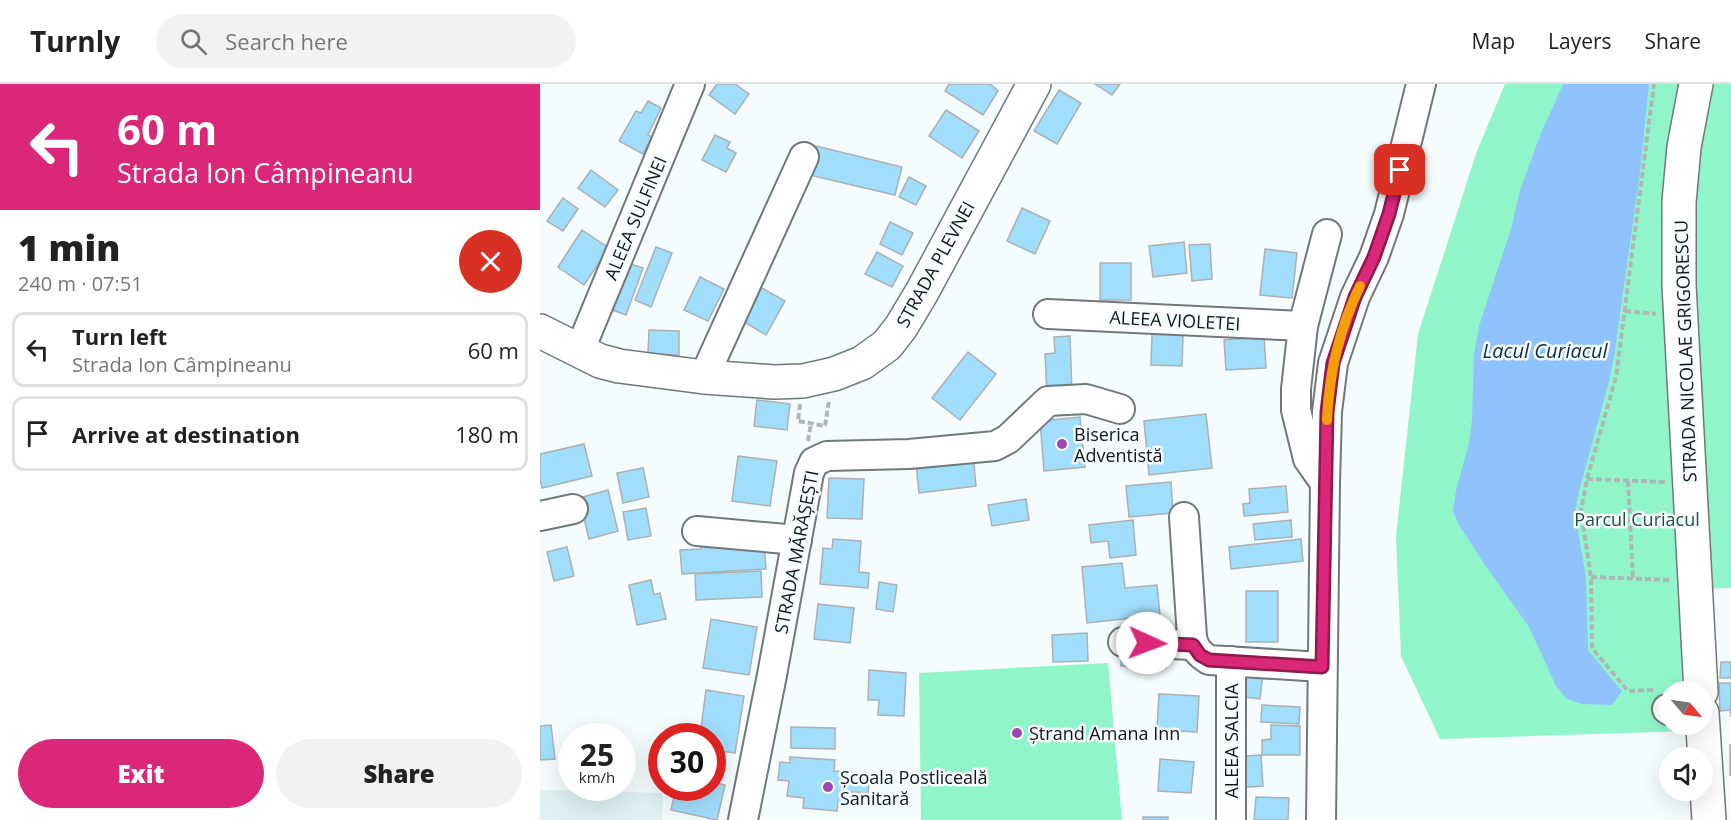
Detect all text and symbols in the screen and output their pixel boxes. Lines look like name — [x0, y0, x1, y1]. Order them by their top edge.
search box — [156, 14, 576, 68]
text: Turnly — [30, 22, 120, 60]
icon: search — [177, 25, 210, 58]
text: Search here — [225, 26, 348, 56]
text: Map — [1472, 27, 1515, 55]
text: Layers — [1548, 27, 1612, 55]
text: Share — [1645, 27, 1701, 55]
text: 60 m — [117, 100, 217, 157]
icon: left — [18, 108, 96, 186]
pin — [1374, 144, 1425, 195]
street label: ALEEA SULFINEI — [598, 152, 672, 284]
icon: arrive — [1383, 153, 1416, 186]
text: Strada Ion Câmpineanu — [117, 154, 414, 191]
street label: STRADA PLEVNEI — [890, 197, 980, 331]
street label: STRADA NICOLAE GRIGORESCU — [1668, 219, 1702, 483]
text: 1 min — [18, 223, 120, 272]
button: close — [459, 230, 522, 293]
text: 240 m · 07:51 — [18, 270, 143, 297]
street label: ALEEA VIOLETEI — [1109, 305, 1241, 335]
text: Turn left — [72, 321, 167, 351]
icon: left — [21, 333, 54, 366]
text: 60 m — [468, 335, 519, 365]
water label: Lacul Curiacul — [1483, 337, 1608, 364]
text: Strada Ion Câmpineanu — [72, 351, 292, 378]
icon: arrive — [21, 417, 54, 450]
text: Arrive at destination — [72, 419, 300, 449]
text: 180 m — [455, 419, 519, 449]
place label: Biserica Adventistă — [1074, 422, 1163, 467]
marker: Biserica Adventistă — [1055, 437, 1069, 451]
street label: STRADA MĂRĂȘEȘTI — [768, 468, 824, 636]
park label: Parcul Curiacul — [1574, 507, 1700, 531]
position arrow — [1115, 611, 1179, 675]
north arrow — [1659, 681, 1713, 735]
map controls — [1659, 681, 1713, 801]
street label: ALEEA SALCIA — [1219, 683, 1243, 799]
place label: Ștrand Amana Inn — [1029, 721, 1180, 745]
speed limit sign: 30 — [648, 723, 726, 801]
marker: Ștrand Amana Inn — [1010, 726, 1024, 740]
text: 25 — [580, 734, 614, 775]
button: Exit — [18, 739, 264, 808]
button: Share — [276, 739, 522, 808]
button: sound — [1659, 747, 1713, 801]
place label: Școala Postliceală Sanitară — [840, 765, 988, 810]
text: km/h — [579, 767, 615, 787]
marker: Școala Postliceală Sanitară — [821, 780, 835, 794]

